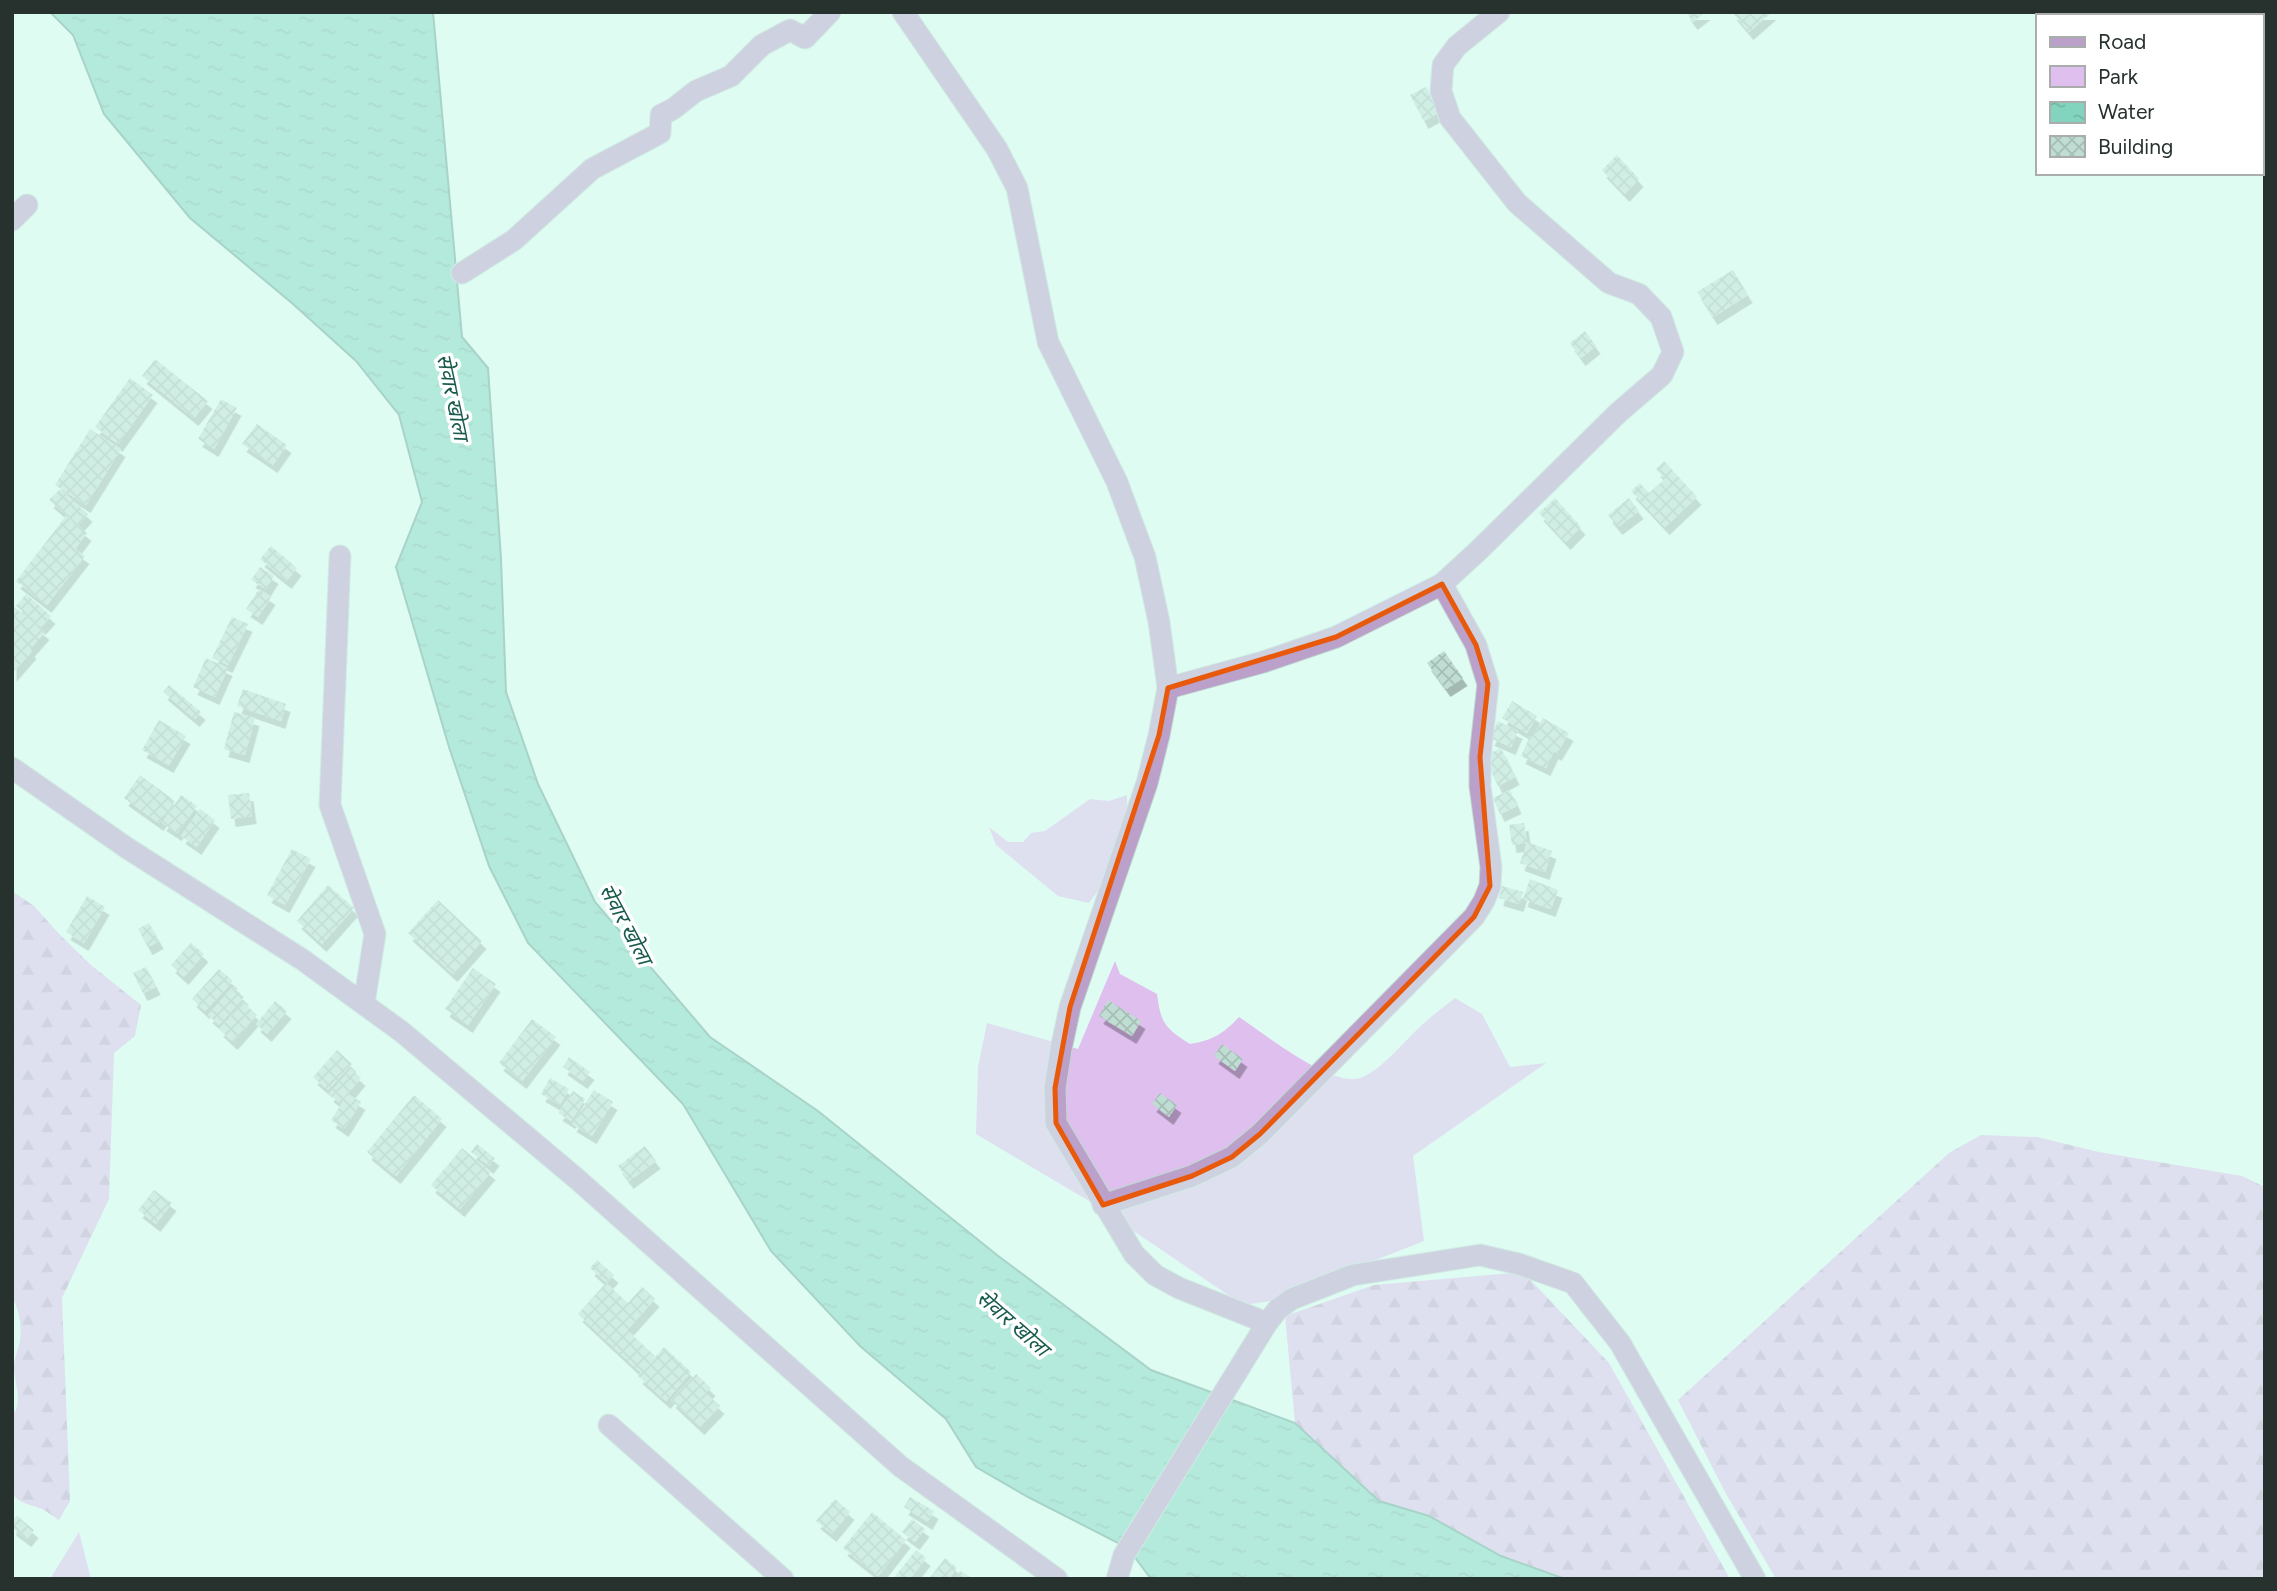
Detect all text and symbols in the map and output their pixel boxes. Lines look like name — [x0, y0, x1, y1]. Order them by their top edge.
legend — [2036, 14, 2263, 175]
text: Road — [2098, 29, 2146, 54]
text: Park — [2098, 64, 2139, 89]
text: Water — [2098, 99, 2154, 124]
text: Building — [2098, 134, 2173, 159]
water label: सेवार खोला — [432, 352, 475, 446]
water label: सेवार खोला — [594, 880, 659, 972]
water label: सेवार खोला — [972, 1285, 1057, 1363]

